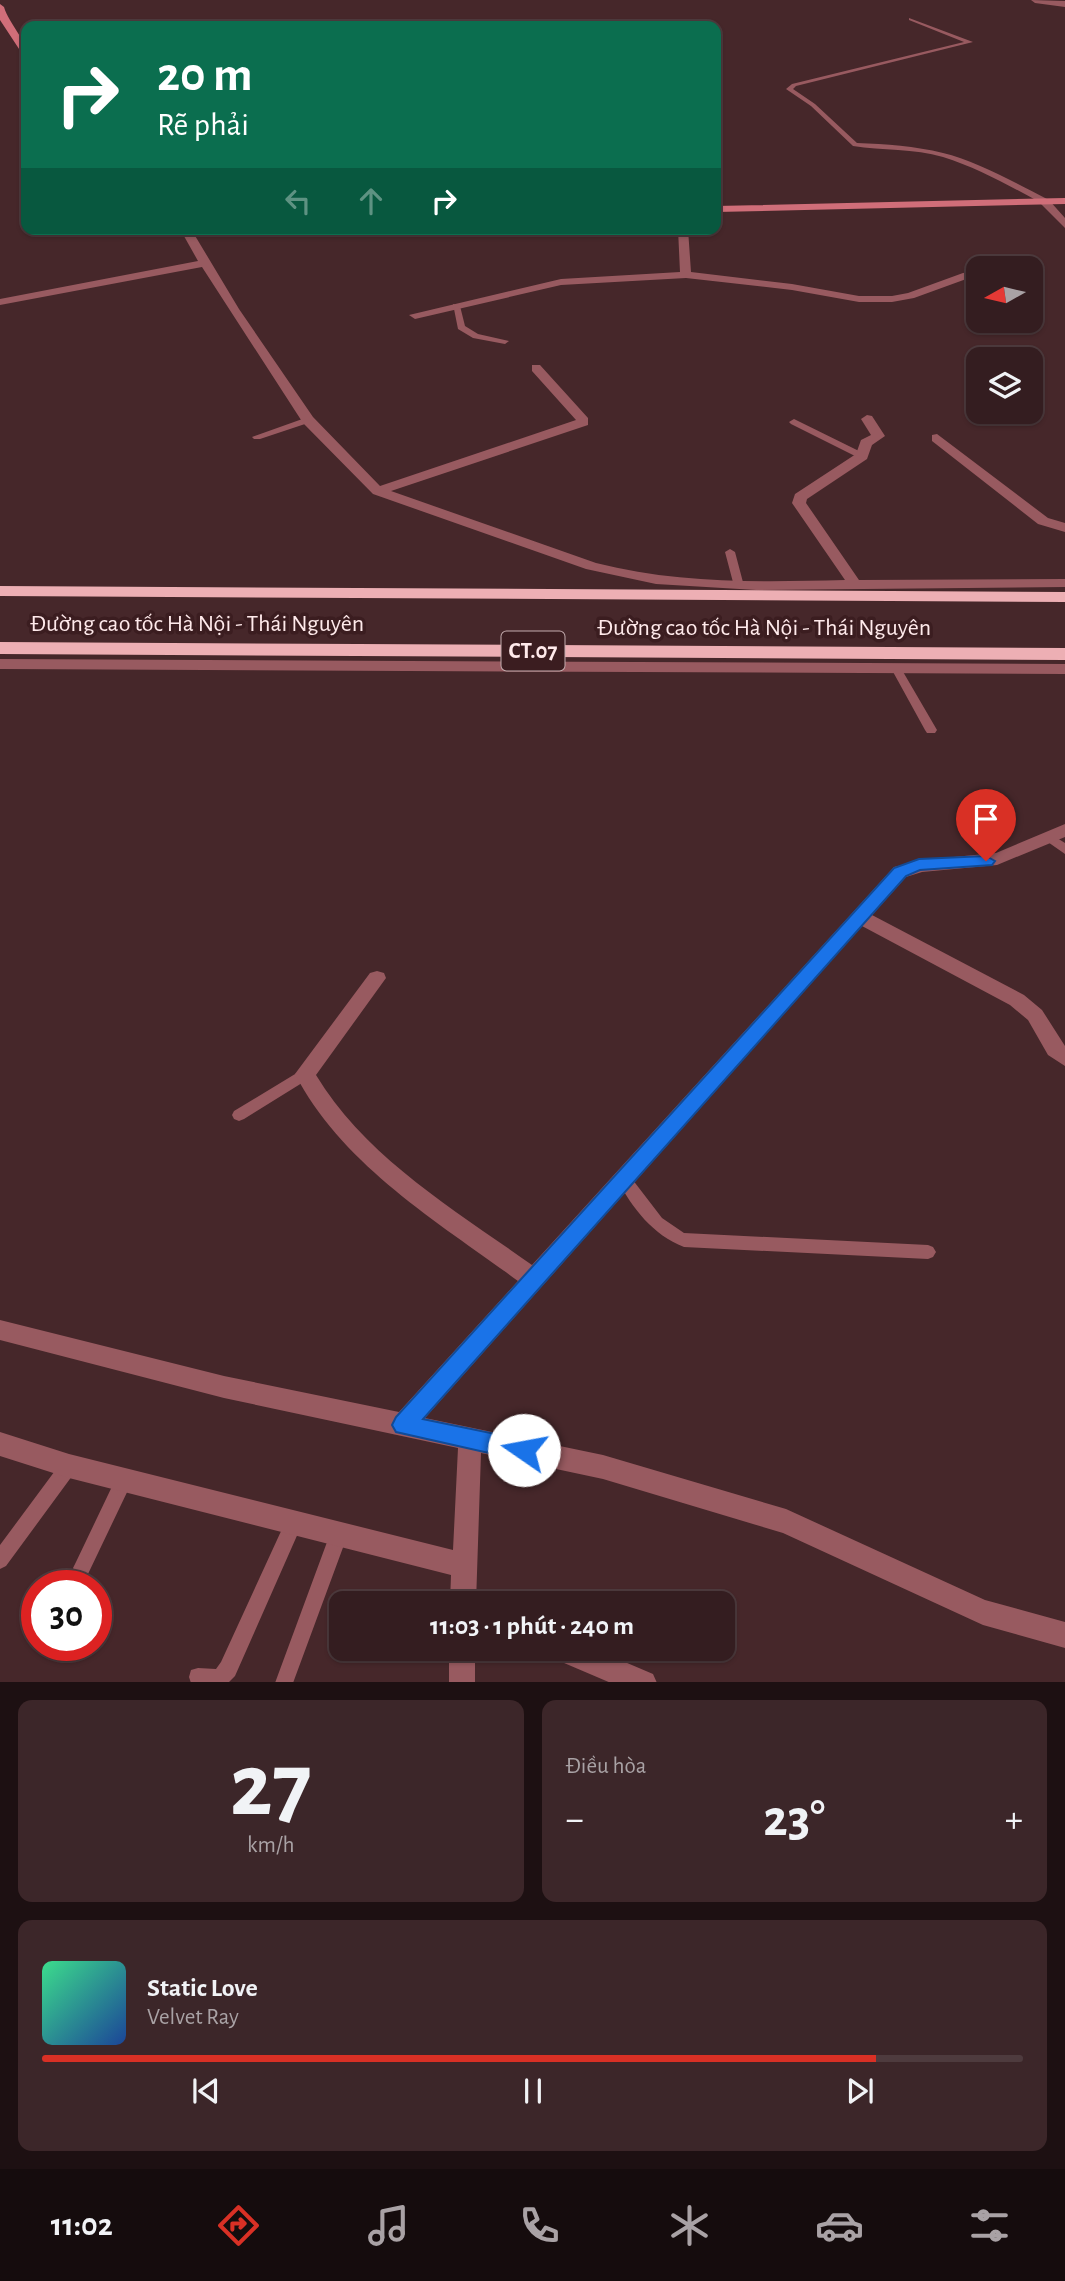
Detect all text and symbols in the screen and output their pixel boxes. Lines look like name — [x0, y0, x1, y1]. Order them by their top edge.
icon: right — [42, 49, 133, 140]
text: 20 m — [157, 51, 253, 100]
text: Rẽ phải — [157, 109, 249, 141]
icon: left — [279, 182, 317, 220]
icon: ahead — [352, 182, 390, 220]
icon: right — [425, 182, 463, 220]
north arrow — [966, 256, 1043, 332]
map controls — [966, 256, 1043, 424]
button: layers — [966, 347, 1043, 424]
street label: Đường cao tốc Hà Nội - Thái Nguyên — [30, 612, 364, 636]
street label: Đường cao tốc Hà Nội - Thái Nguyên — [597, 616, 931, 640]
road number: CT.07 — [502, 632, 564, 670]
pin — [956, 789, 1016, 861]
icon: arrive — [967, 800, 1005, 838]
position arrow — [487, 1413, 561, 1487]
speed limit sign: 30 — [21, 1570, 112, 1661]
text: 11:03 · 1 phút · 240 m — [430, 1613, 634, 1639]
text: 27 — [230, 1741, 312, 1832]
text: Điều hòa — [566, 1755, 646, 1778]
text: 23° — [763, 1793, 825, 1845]
text: − — [566, 1801, 584, 1839]
text: + — [1005, 1801, 1023, 1839]
text: km/h — [247, 1834, 294, 1857]
text: Static Love — [147, 1975, 258, 2001]
text: Velvet Ray — [147, 2006, 239, 2029]
icon: previous — [187, 2072, 225, 2110]
icon: pause — [514, 2072, 552, 2110]
icon: next — [841, 2072, 879, 2110]
icon: directions — [214, 2201, 263, 2250]
icon: music — [364, 2201, 413, 2250]
icon: phone — [515, 2201, 564, 2250]
icon: climate — [665, 2201, 714, 2250]
icon: car — [815, 2201, 864, 2250]
icon: filters — [965, 2201, 1014, 2250]
text: 11:02 — [51, 2209, 113, 2241]

